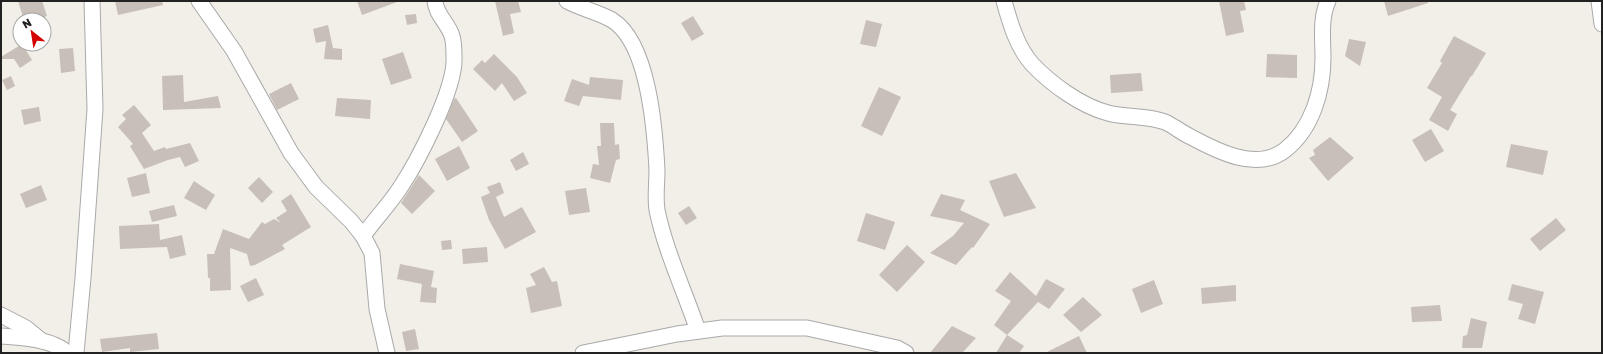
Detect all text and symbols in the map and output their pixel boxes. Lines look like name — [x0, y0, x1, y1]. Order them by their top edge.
north arrow — [12, 12, 52, 52]
text: N — [20, 15, 34, 31]

